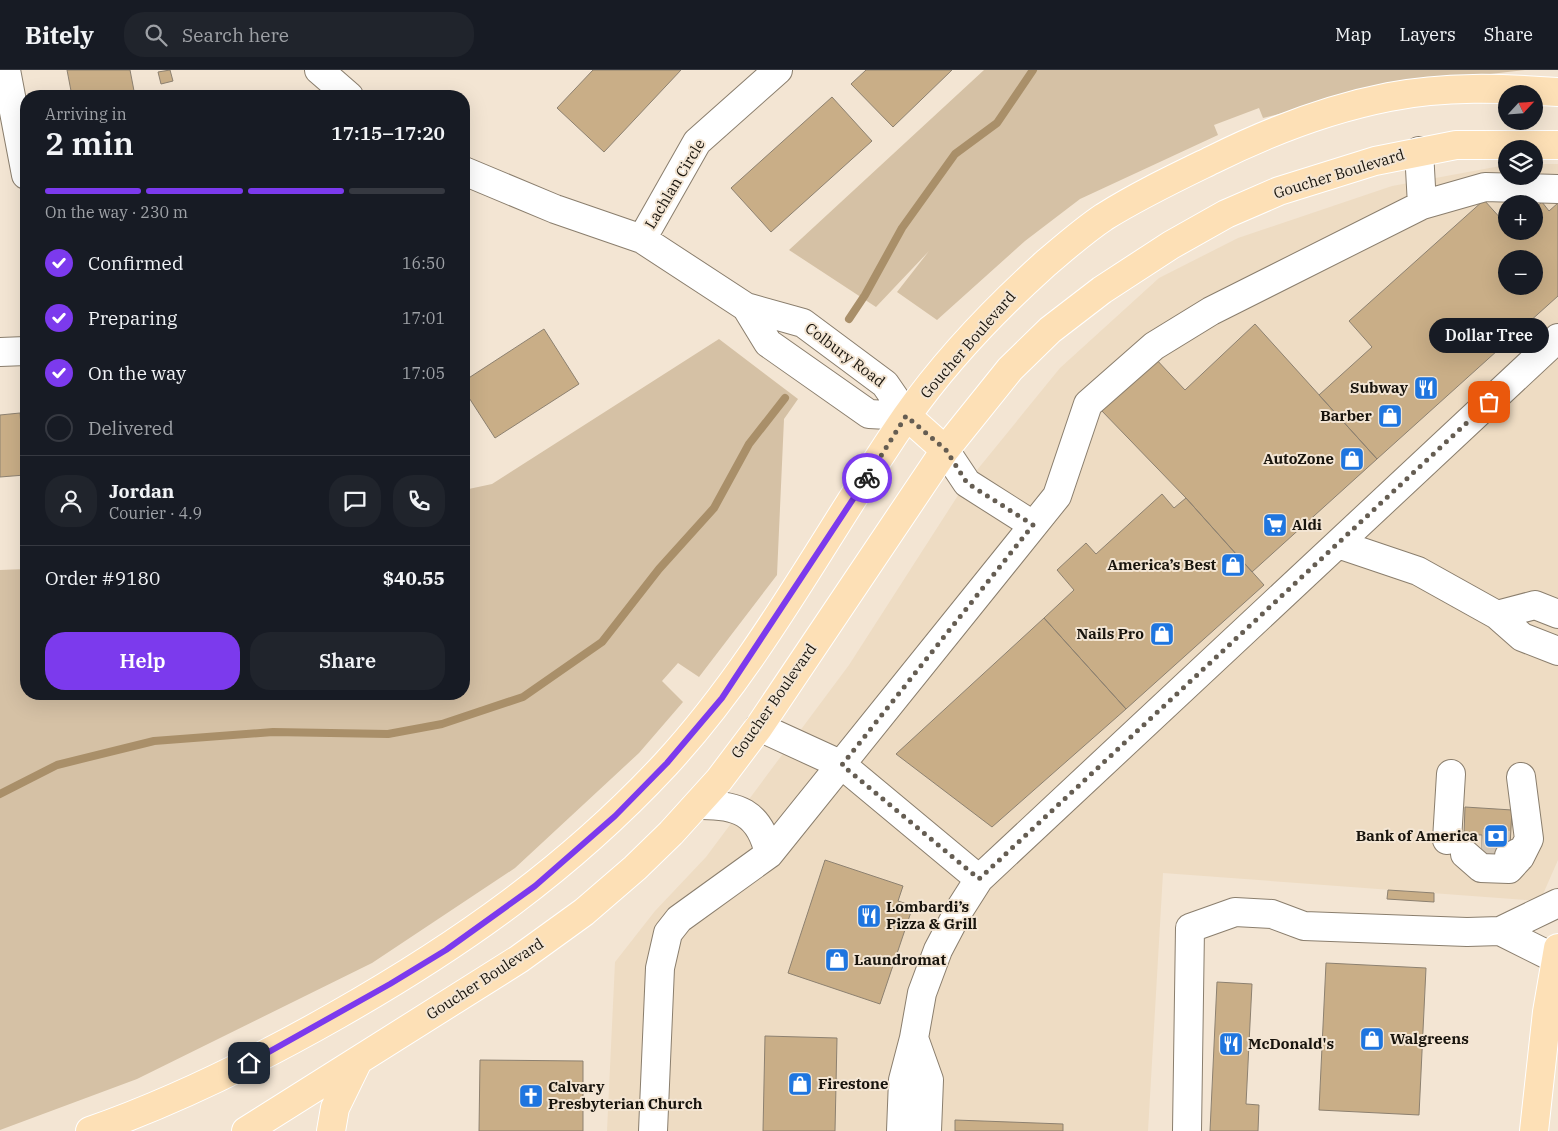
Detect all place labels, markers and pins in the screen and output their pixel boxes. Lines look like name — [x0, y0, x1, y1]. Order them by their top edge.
callout: Dollar Tree — [1429, 317, 1549, 352]
restaurant icon: Subway — [1413, 375, 1439, 401]
place label: Subway — [1350, 378, 1408, 397]
pin — [1468, 381, 1510, 423]
shop icon: Barber — [1377, 403, 1403, 429]
place label: Barber — [1320, 406, 1373, 425]
shop icon: AutoZone — [1339, 446, 1365, 472]
place label: AutoZone — [1263, 449, 1334, 468]
supermarket icon: Aldi — [1262, 512, 1288, 538]
place label: Aldi — [1292, 515, 1322, 534]
shop icon: America’s Best — [1220, 552, 1246, 578]
place label: America’s Best — [1108, 555, 1216, 574]
shop icon: Nails Pro — [1149, 621, 1175, 647]
place label: Nails Pro — [1077, 624, 1144, 643]
bank icon: Bank of America — [1483, 823, 1509, 849]
place label: Bank of America — [1356, 826, 1478, 845]
place label: Lombardi’s Pizza & Grill — [886, 897, 977, 933]
restaurant icon: Lombardi’s Pizza & Grill — [856, 903, 882, 929]
shop icon: Laundromat — [824, 947, 850, 973]
place label: Laundromat — [854, 950, 946, 969]
shop icon: Walgreens — [1359, 1026, 1385, 1052]
place label: Walgreens — [1390, 1029, 1469, 1048]
restaurant icon: McDonald's — [1218, 1031, 1244, 1057]
place label: McDonald's — [1248, 1034, 1334, 1053]
pin — [228, 1042, 270, 1084]
shop icon: Firestone — [787, 1071, 813, 1097]
place label: Firestone — [818, 1074, 888, 1093]
place label: Calvary Presbyterian Church — [548, 1077, 703, 1113]
church icon: Calvary Presbyterian Church — [518, 1083, 544, 1109]

